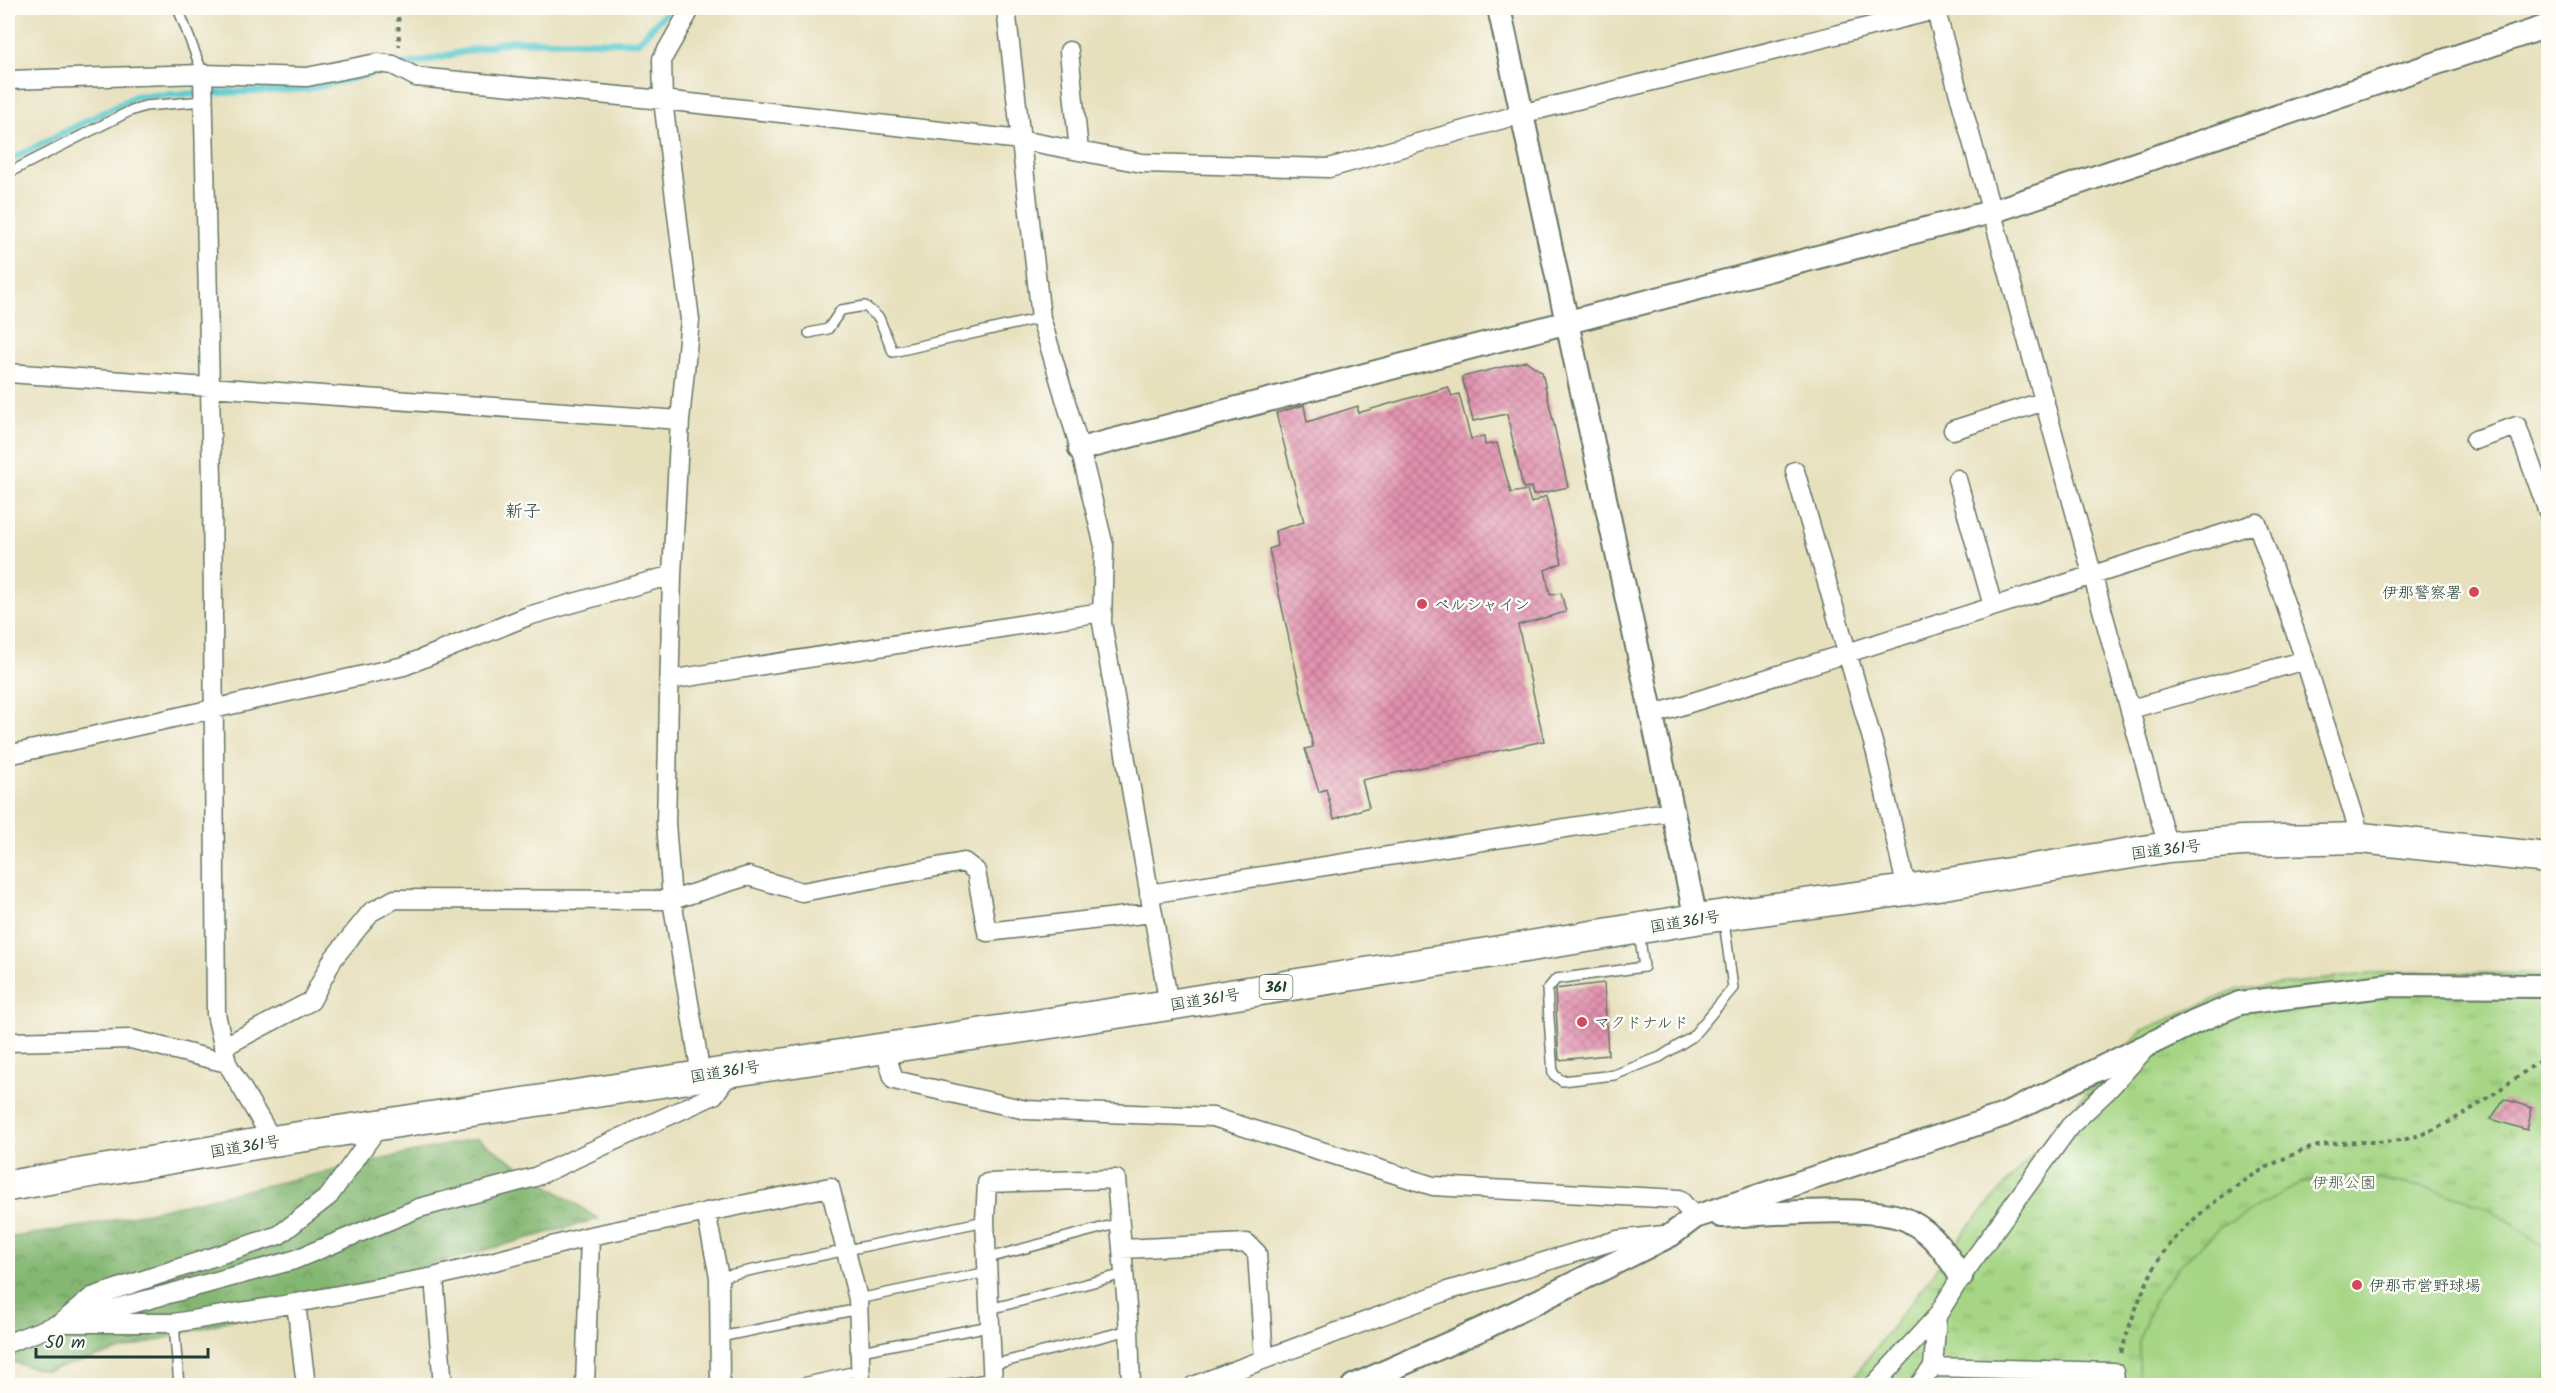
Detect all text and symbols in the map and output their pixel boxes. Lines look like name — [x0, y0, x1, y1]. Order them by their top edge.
district label: 新子 — [505, 498, 541, 527]
place label: 伊那警察署 — [2382, 581, 2462, 606]
marker: 伊那警察署 — [2467, 585, 2481, 599]
place label: ベルシャイン — [1434, 593, 1530, 618]
marker: ベルシャイン — [1415, 597, 1429, 611]
street label: 国道361号 — [2129, 834, 2203, 867]
street label: 国道361号 — [1648, 905, 1722, 940]
road number: 361 — [1260, 975, 1292, 999]
street label: 国道361号 — [1168, 983, 1242, 1018]
place label: マクドナルド — [1594, 1011, 1689, 1036]
marker: マクドナルド — [1575, 1015, 1589, 1029]
street label: 国道361号 — [688, 1055, 762, 1090]
street label: 国道361号 — [208, 1130, 282, 1165]
park label: 伊那公園 — [2312, 1171, 2376, 1196]
place label: 伊那市営野球場 — [2369, 1274, 2481, 1299]
marker: 伊那市営野球場 — [2350, 1278, 2364, 1292]
scale bar — [36, 1321, 208, 1359]
text: 50 m — [45, 1329, 85, 1358]

